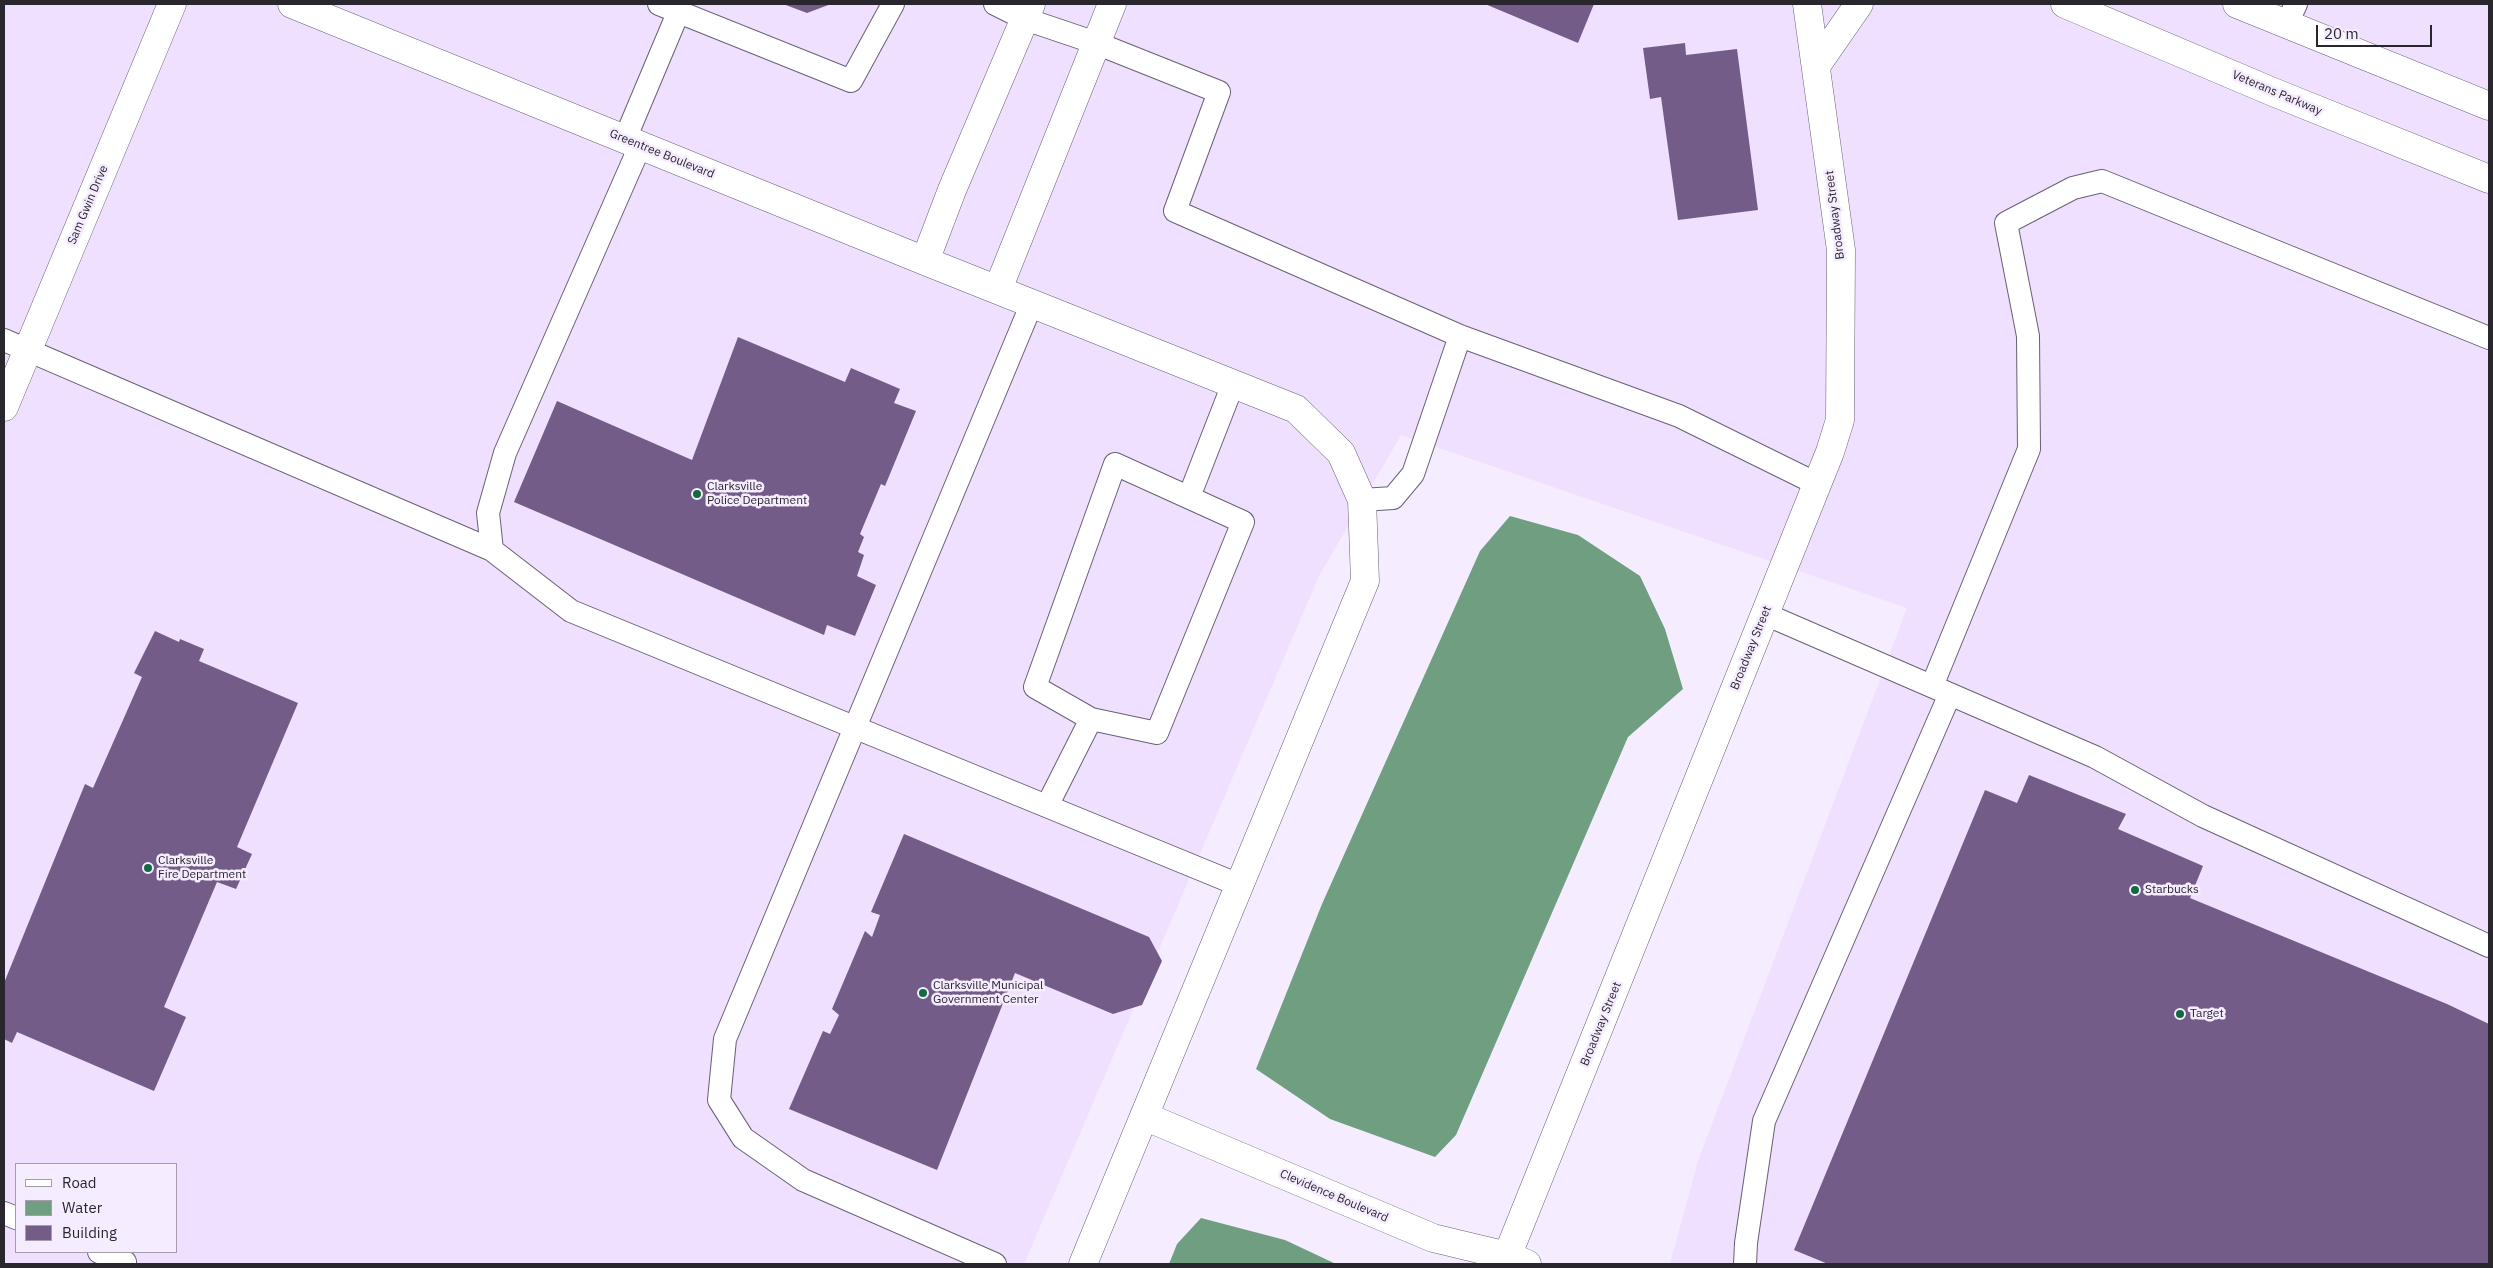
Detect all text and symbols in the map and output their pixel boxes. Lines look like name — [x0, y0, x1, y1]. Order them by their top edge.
scale bar — [2318, 15, 2434, 47]
text: 20 m — [2324, 24, 2359, 43]
street label: Veterans Parkway — [2230, 68, 2324, 118]
street label: Greentree Boulevard — [607, 126, 717, 182]
street label: Sam Gwin Drive — [65, 163, 111, 247]
street label: Broadway Street — [1822, 170, 1848, 260]
place label: Clarksville Police Department — [707, 480, 807, 508]
marker: Clarksville Police Department — [691, 488, 703, 500]
street label: Broadway Street — [1728, 604, 1774, 692]
place label: Clarksville Fire Department — [158, 854, 246, 882]
marker: Clarksville Fire Department — [142, 862, 154, 874]
place label: Starbucks — [2145, 883, 2199, 897]
marker: Starbucks — [2129, 884, 2141, 896]
place label: Clarksville Municipal Government Center — [933, 979, 1043, 1007]
street label: Broadway Street — [1578, 980, 1624, 1068]
marker: Clarksville Municipal Government Center — [917, 987, 929, 999]
place label: Target — [2190, 1007, 2224, 1021]
marker: Target — [2174, 1008, 2186, 1020]
legend — [15, 1163, 178, 1253]
street label: Clevidence Boulevard — [1278, 1167, 1390, 1225]
text: Road — [62, 1173, 97, 1192]
text: Water — [62, 1198, 102, 1217]
text: Building — [62, 1223, 117, 1242]

